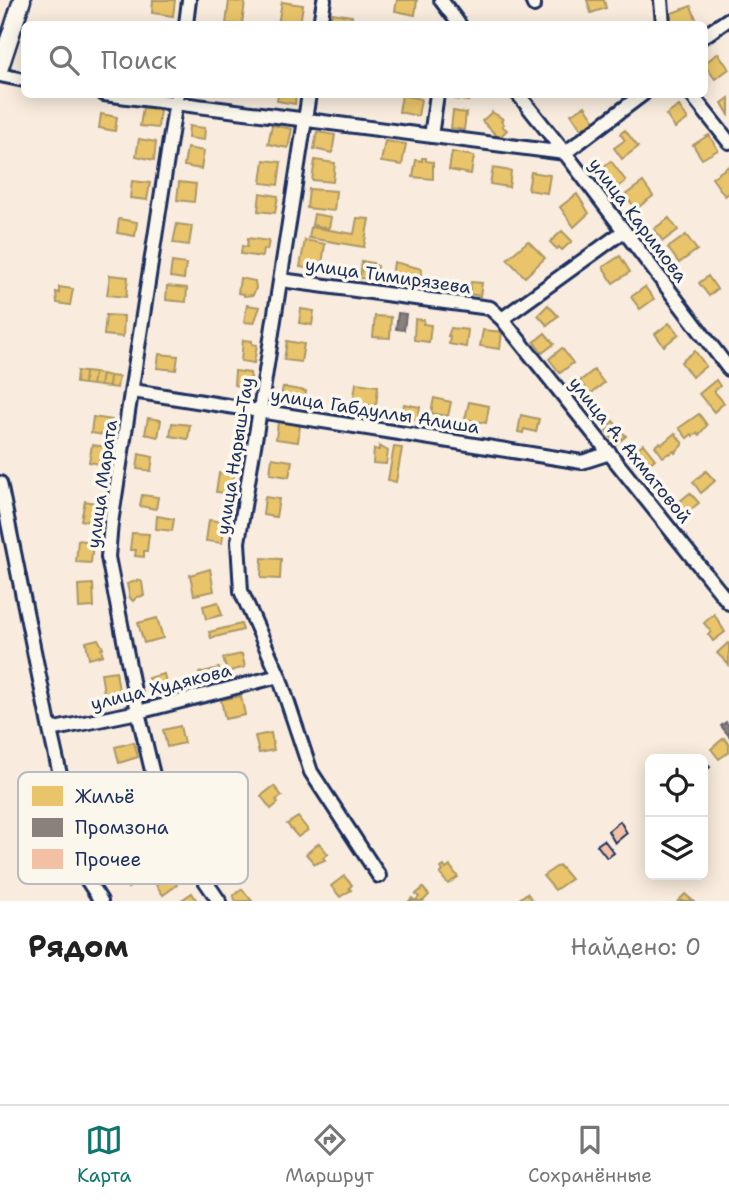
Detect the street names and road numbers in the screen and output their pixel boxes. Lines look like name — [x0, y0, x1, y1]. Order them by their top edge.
street label: улица Каримова — [583, 153, 693, 287]
street label: улица Тимирязева — [304, 253, 472, 299]
street label: улица А. Ахматовой — [563, 372, 697, 529]
street label: улица Нарыш-Тау — [211, 376, 259, 536]
street label: улица Габдуллы Алиша — [269, 383, 481, 439]
street label: улица Марата — [81, 418, 123, 550]
street label: улица Худякова — [88, 658, 234, 716]

